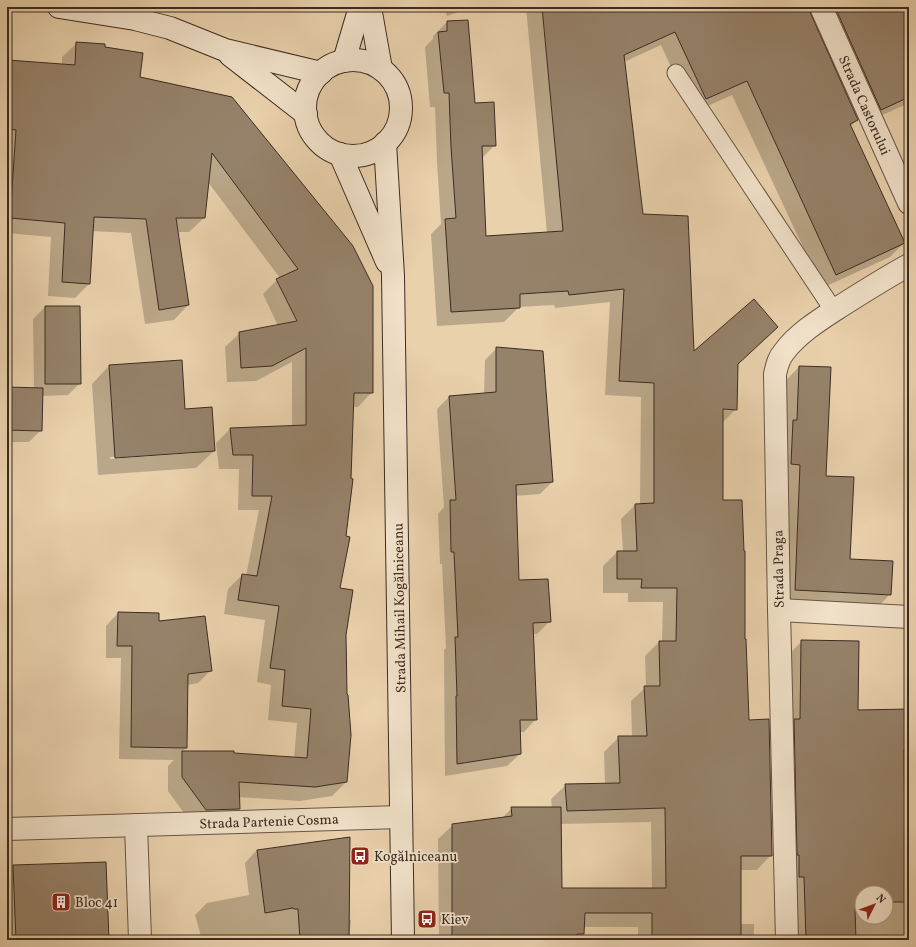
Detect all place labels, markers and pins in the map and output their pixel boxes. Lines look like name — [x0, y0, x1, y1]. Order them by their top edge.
bus stop icon: Kogălniceanu — [349, 845, 371, 867]
place label: Kogălniceanu — [374, 848, 457, 867]
building icon: Bloc 41 — [50, 891, 72, 913]
place label: Bloc 41 — [75, 894, 118, 913]
bus stop icon: Kiev — [416, 908, 438, 930]
place label: Kiev — [441, 911, 469, 930]

